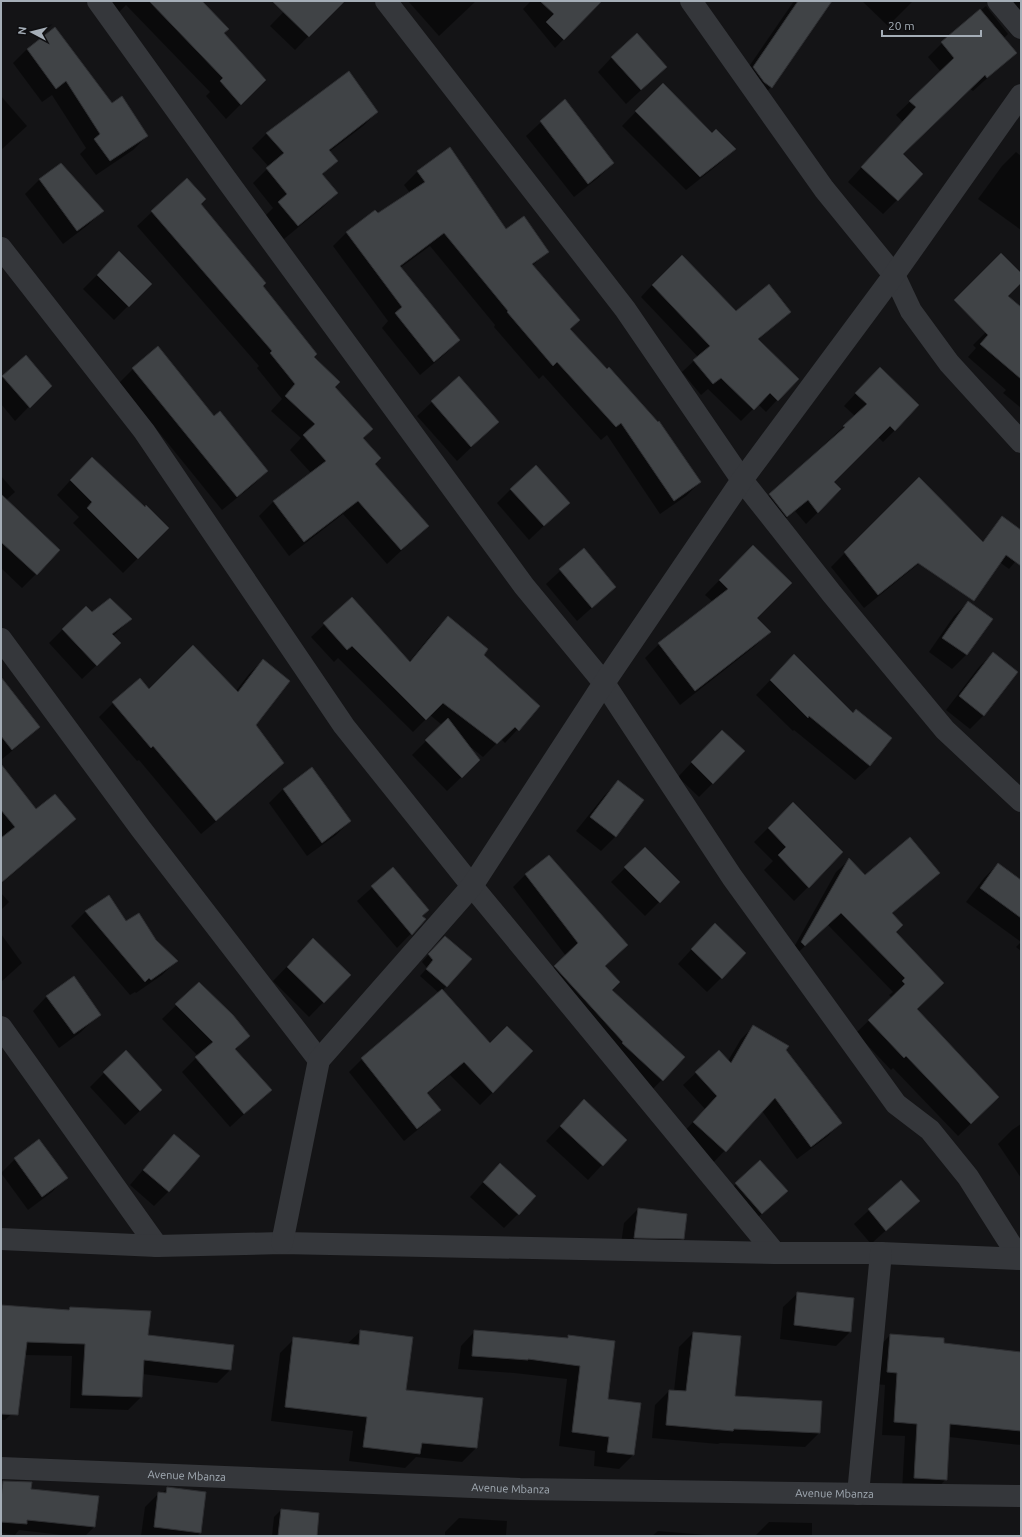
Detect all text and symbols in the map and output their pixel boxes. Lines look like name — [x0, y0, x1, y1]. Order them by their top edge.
north arrow — [12, 12, 52, 52]
scale bar — [882, 12, 981, 38]
text: 20 m — [888, 19, 915, 32]
text: N — [16, 26, 29, 36]
street label: Avenue Mbanza — [148, 1468, 226, 1483]
street label: Avenue Mbanza — [471, 1481, 550, 1495]
street label: Avenue Mbanza — [795, 1487, 874, 1500]

